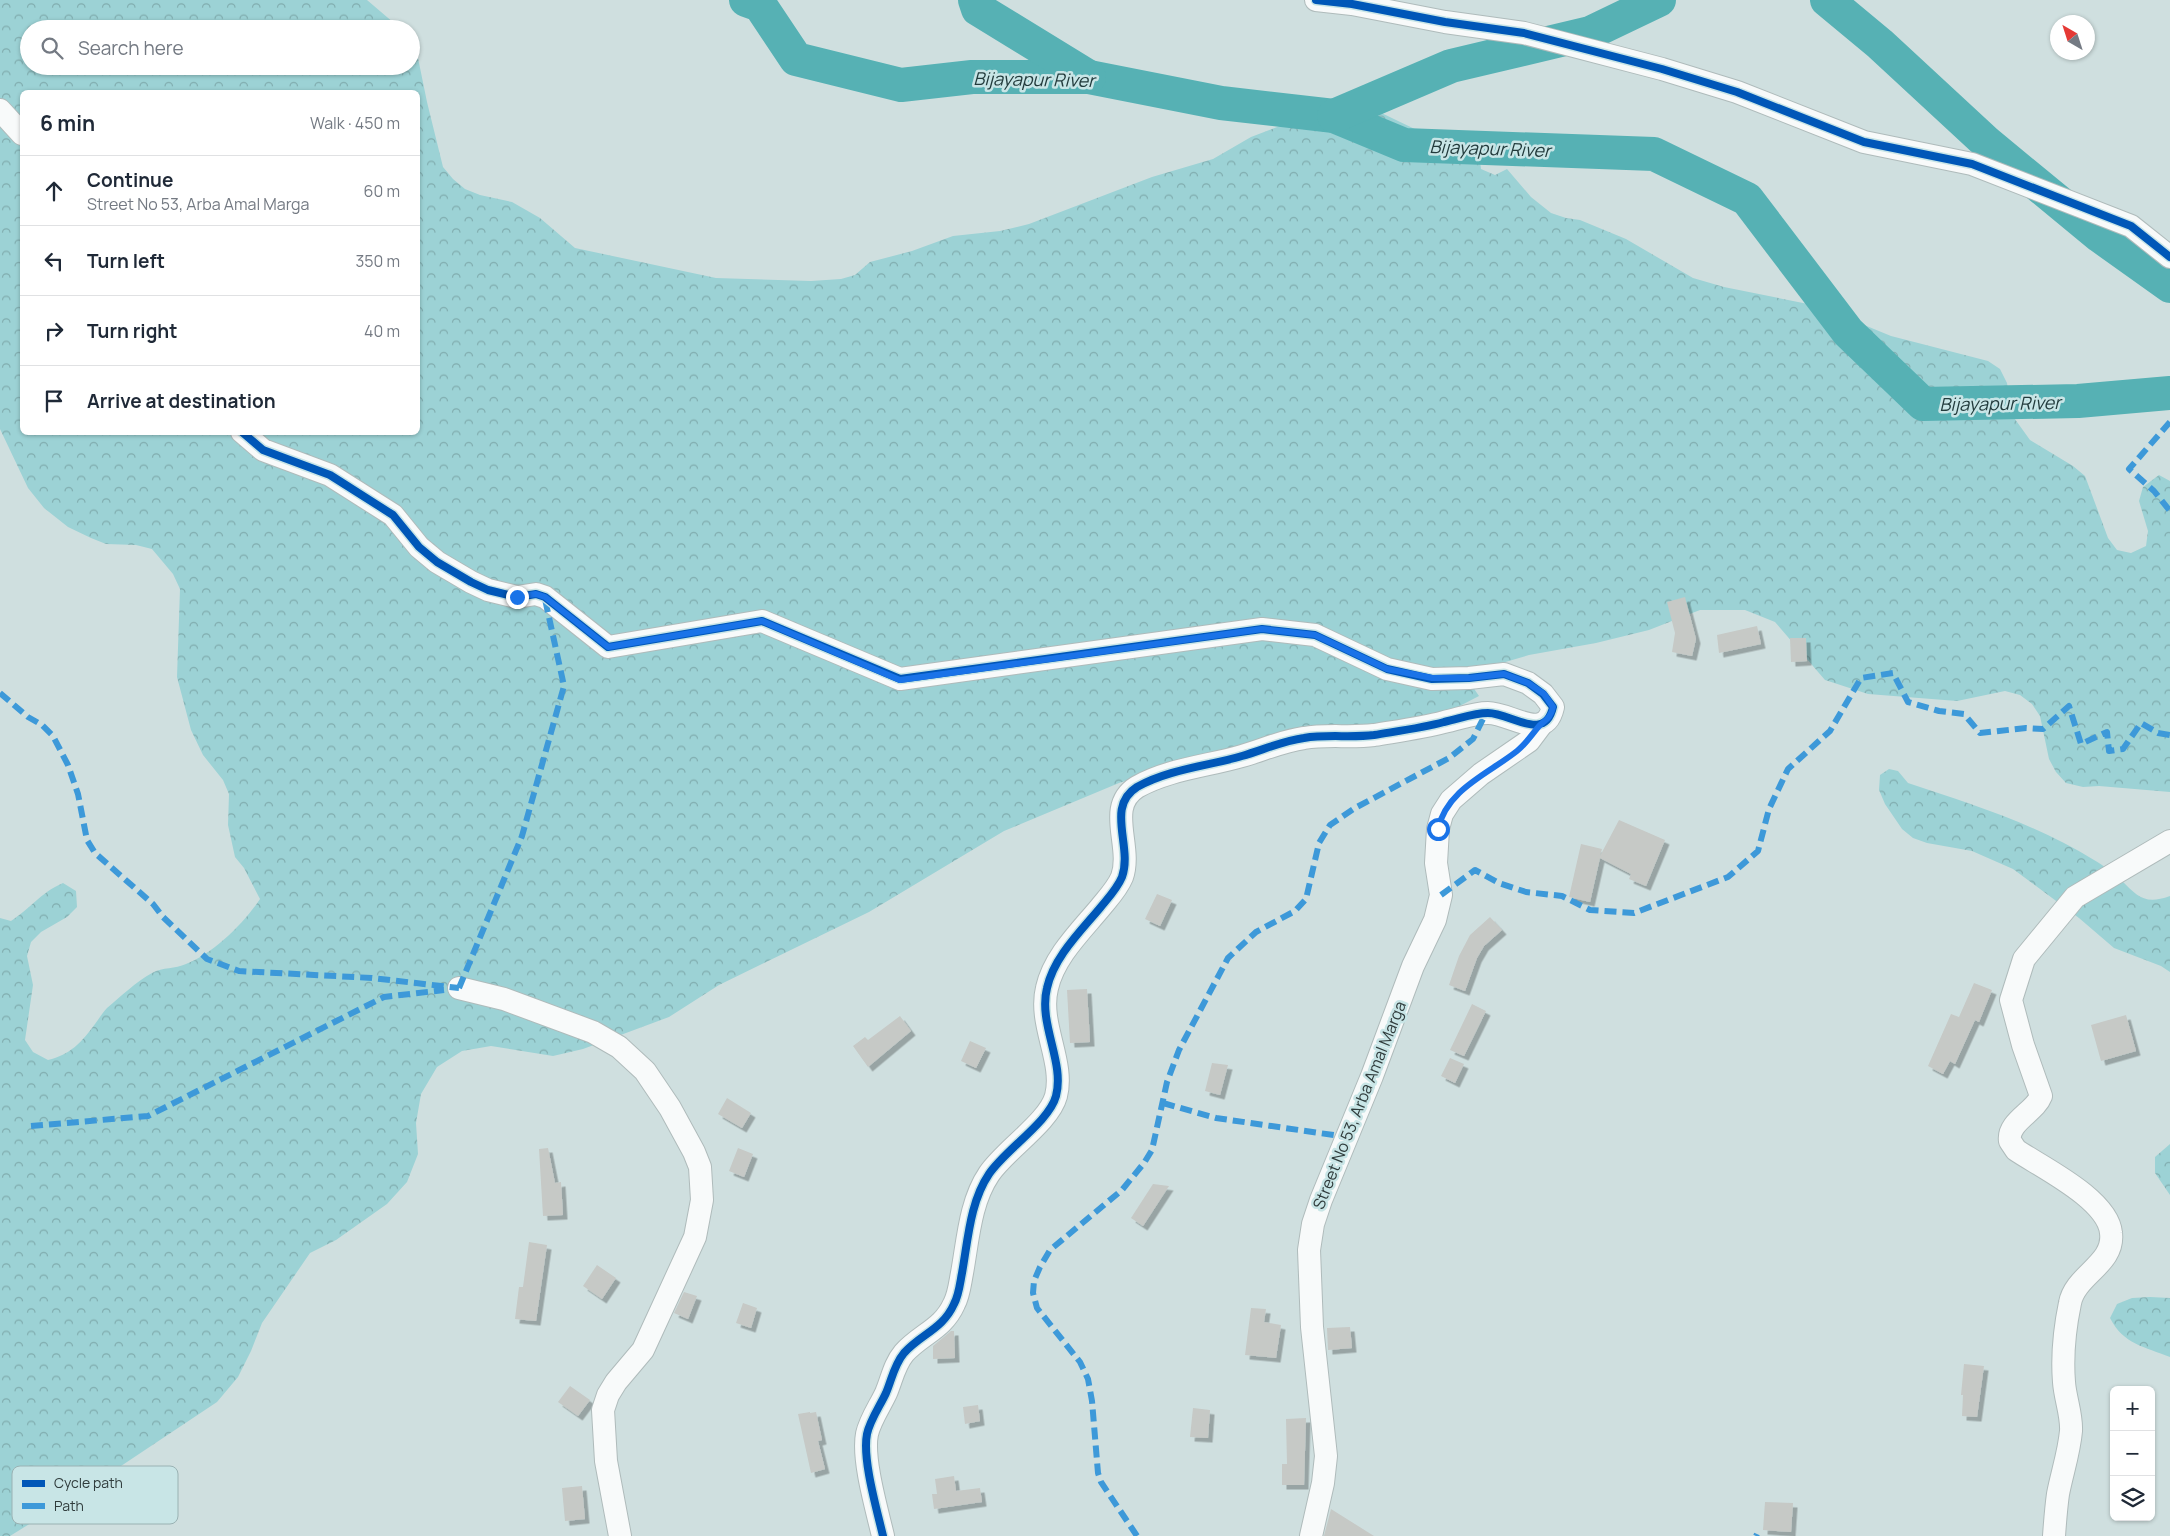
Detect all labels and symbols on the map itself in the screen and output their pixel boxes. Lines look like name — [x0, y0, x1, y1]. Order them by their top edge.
north arrow — [2050, 15, 2095, 60]
water label: Bijayapur River — [973, 66, 1097, 92]
water label: Bijayapur River — [1429, 134, 1553, 162]
water label: Bijayapur River — [1939, 390, 2063, 416]
route end — [506, 586, 529, 609]
route start — [1427, 818, 1450, 841]
street label: Street No 53, Arba Amal Marga — [1307, 998, 1411, 1212]
legend — [12, 1466, 178, 1524]
text: Cycle path — [54, 1473, 123, 1492]
text: Path — [54, 1496, 84, 1515]

